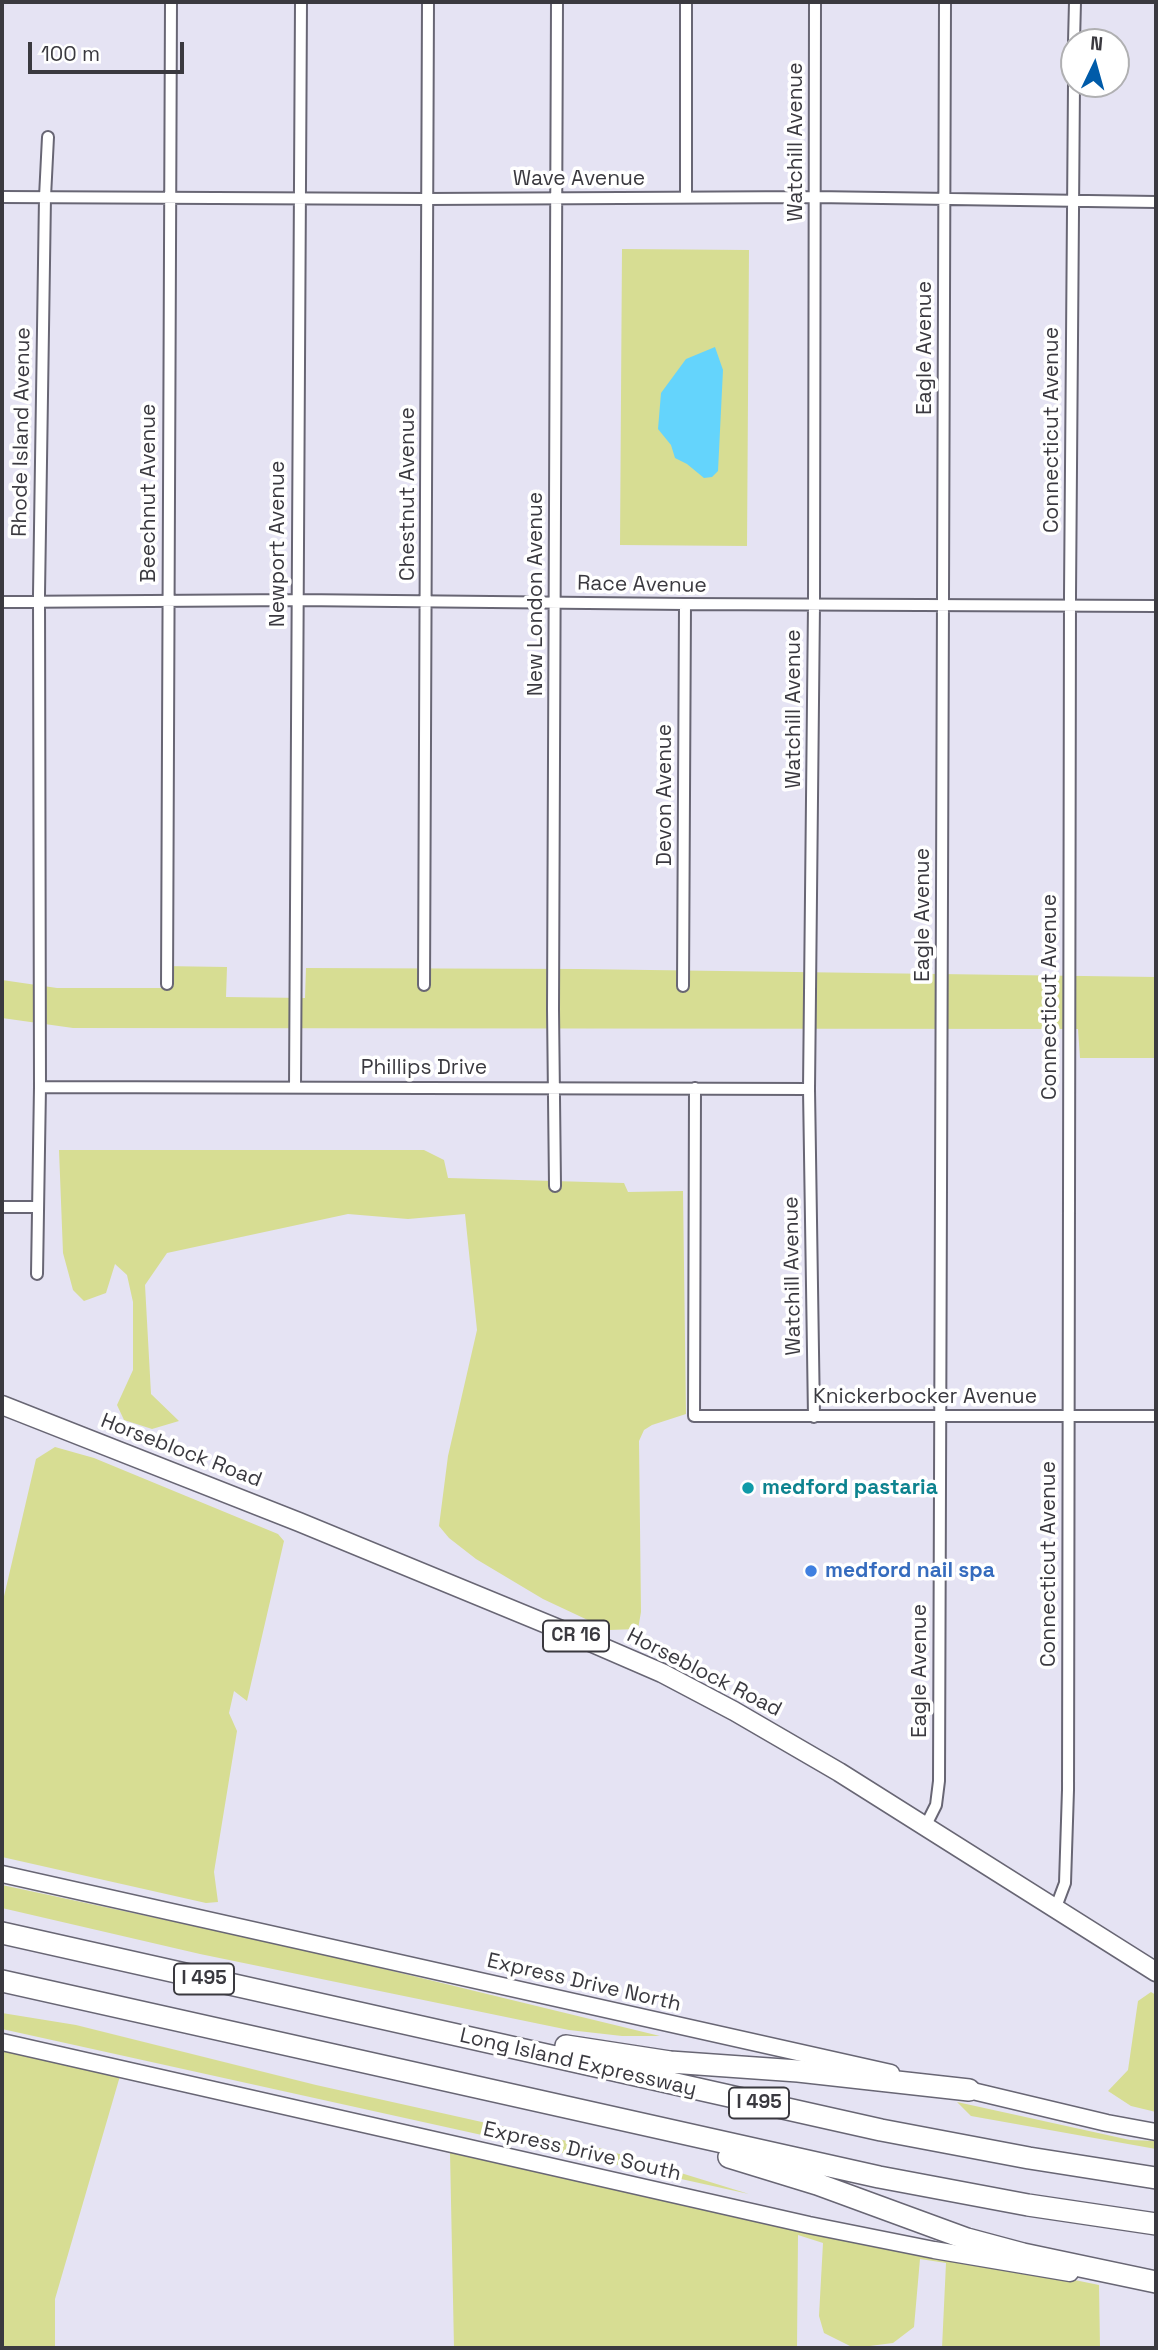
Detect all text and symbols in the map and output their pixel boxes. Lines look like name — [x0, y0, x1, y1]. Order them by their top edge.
scale bar — [32, 28, 187, 72]
north arrow — [1060, 28, 1130, 98]
text: N — [1089, 31, 1104, 57]
text: 100 m — [41, 40, 100, 67]
street label: Watchill Avenue — [783, 62, 809, 222]
street label: Wave Avenue — [513, 166, 645, 192]
street label: Eagle Avenue — [912, 281, 938, 415]
street label: Rhode Island Avenue — [8, 327, 36, 537]
street label: Connecticut Avenue — [1039, 327, 1065, 533]
street label: Beechnut Avenue — [136, 404, 162, 582]
street label: Chestnut Avenue — [395, 407, 421, 581]
street label: Newport Avenue — [265, 461, 291, 627]
street label: New London Avenue — [523, 492, 549, 696]
street label: Race Avenue — [577, 571, 707, 599]
street label: Watchill Avenue — [781, 629, 807, 789]
street label: Devon Avenue — [652, 724, 678, 866]
street label: Eagle Avenue — [910, 848, 936, 982]
street label: Connecticut Avenue — [1037, 894, 1063, 1100]
street label: Phillips Drive — [361, 1055, 487, 1081]
street label: Watchill Avenue — [779, 1196, 807, 1356]
street label: Knickerbocker Avenue — [813, 1384, 1037, 1410]
street label: Horseblock Road — [97, 1409, 265, 1493]
street label: Connecticut Avenue — [1036, 1461, 1062, 1667]
place label: medford pastaria — [762, 1475, 938, 1501]
marker: medford pastaria — [740, 1480, 756, 1496]
place label: medford nail spa — [825, 1558, 995, 1584]
marker: medford nail spa — [803, 1563, 819, 1579]
street label: Eagle Avenue — [907, 1604, 933, 1738]
road number: CR 16 — [543, 1620, 609, 1652]
street label: Horseblock Road — [622, 1623, 786, 1723]
street label: Express Drive North — [485, 1948, 683, 2018]
road number: I 495 — [174, 1964, 234, 1994]
street label: Long Island Expressway — [457, 2023, 699, 2103]
road number: I 495 — [729, 2088, 789, 2118]
street label: Express Drive South — [481, 2117, 683, 2187]

